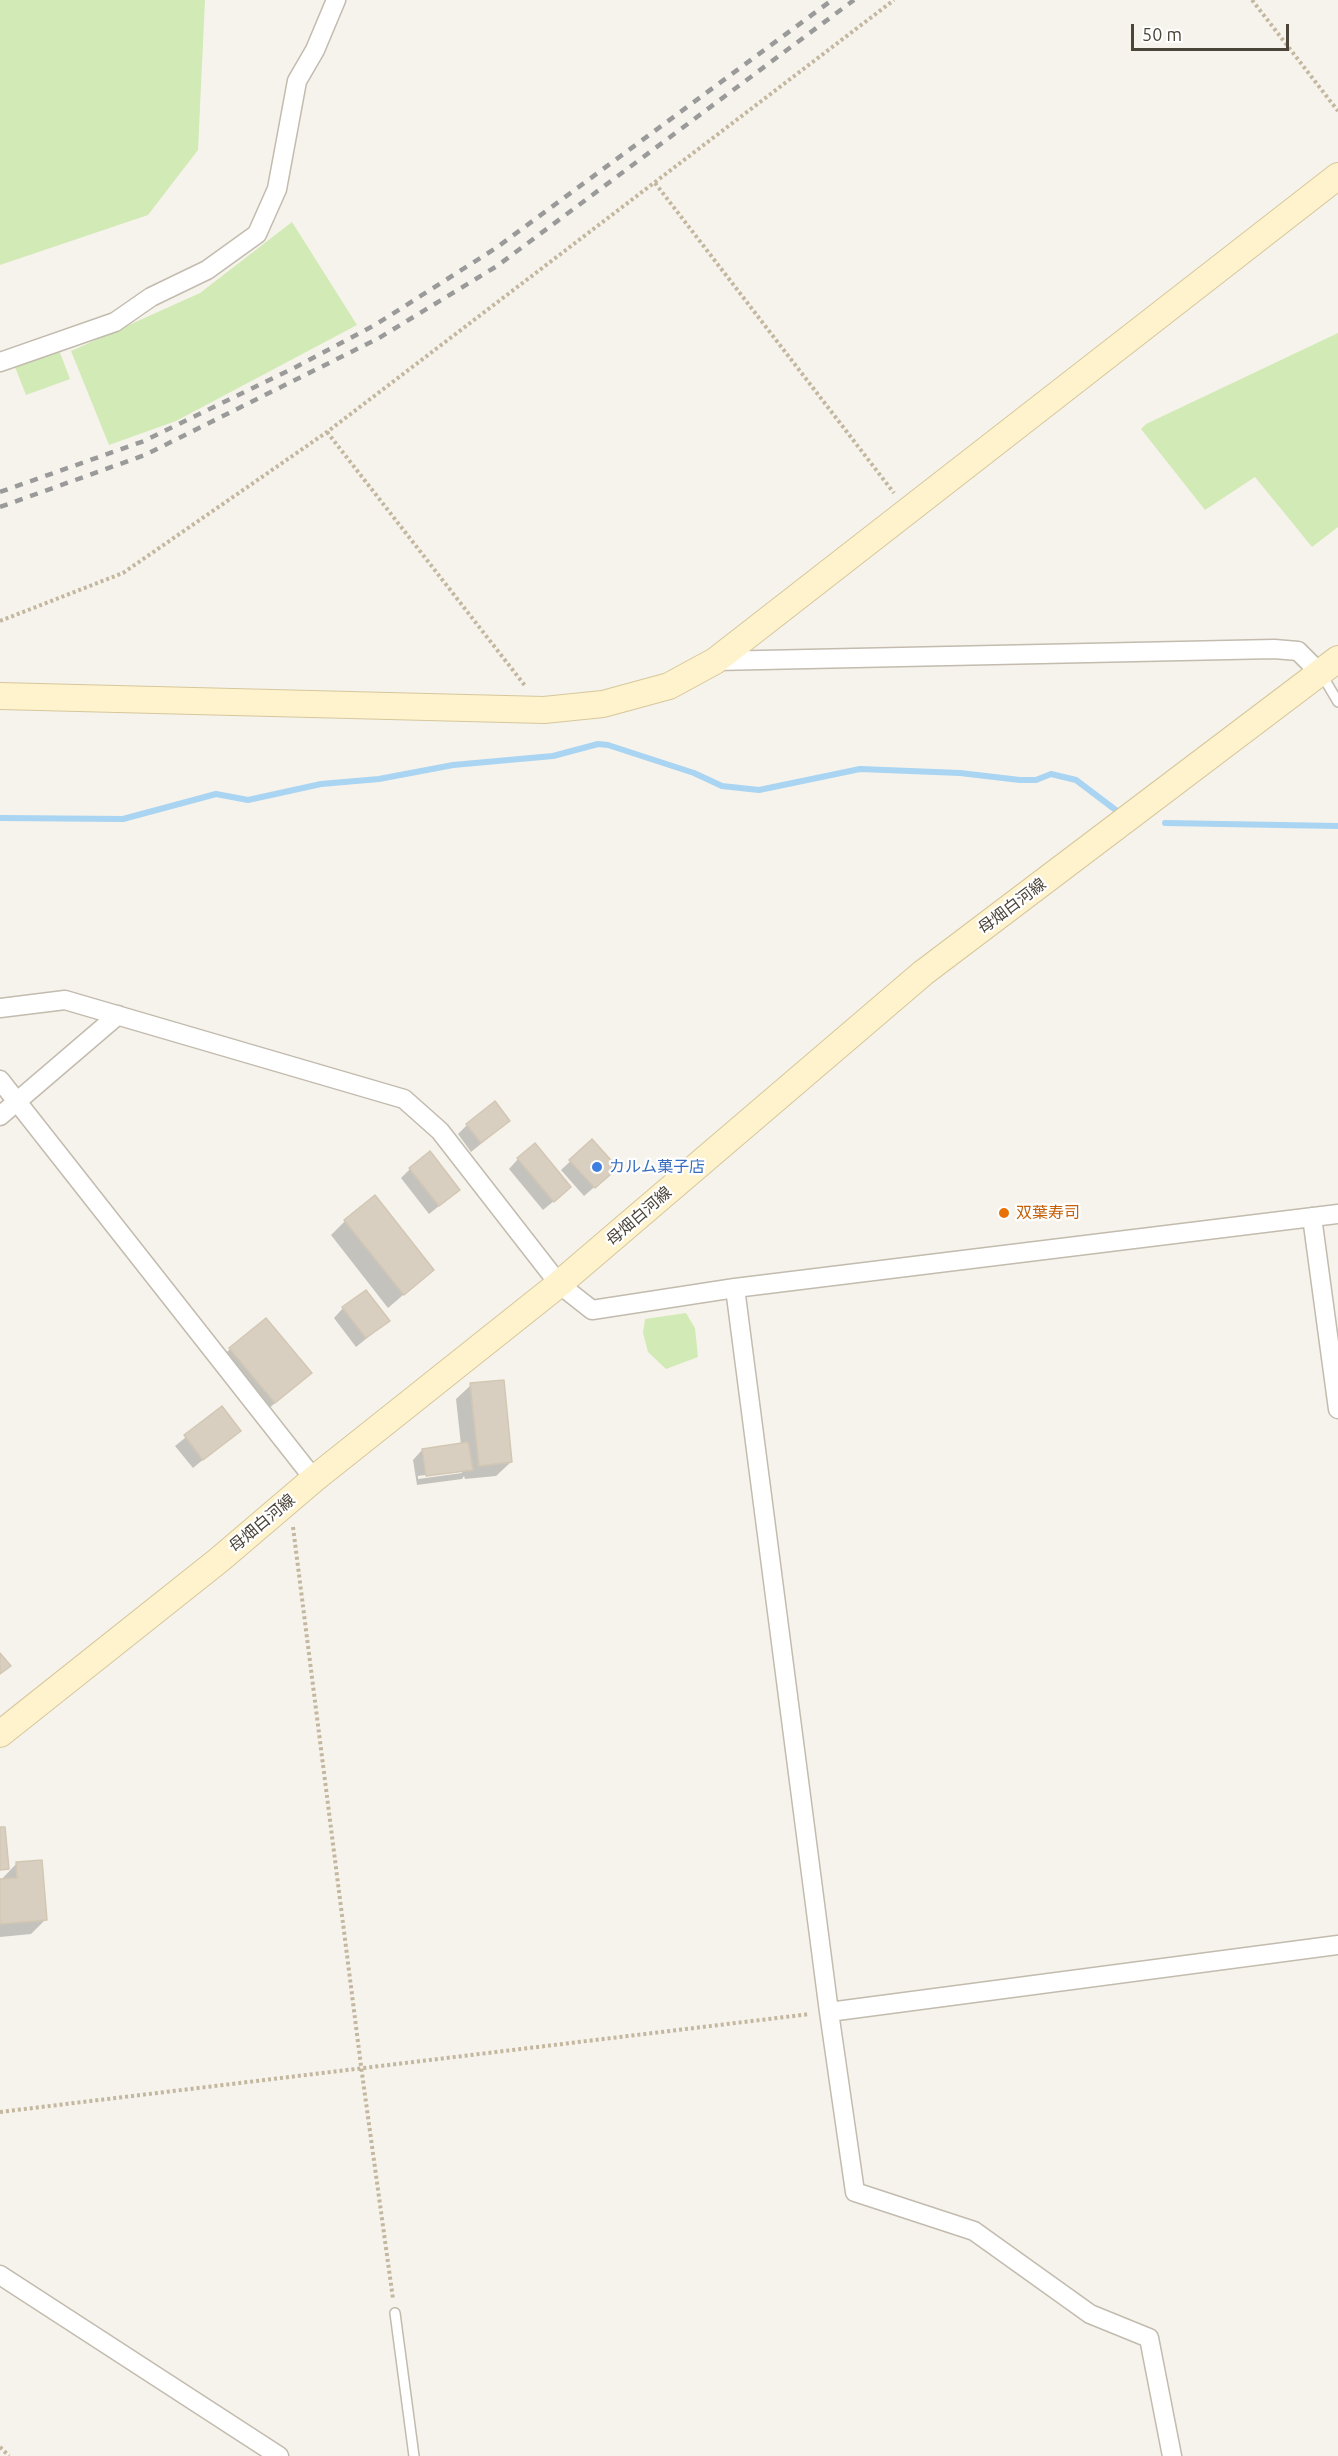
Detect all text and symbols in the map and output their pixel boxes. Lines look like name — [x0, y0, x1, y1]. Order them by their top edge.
scale bar — [1134, 12, 1292, 50]
text: 50 m — [1142, 24, 1182, 44]
street label: 母畑白河線 — [974, 874, 1050, 938]
place label: カルム菓子店 — [609, 1157, 705, 1177]
marker: カルム菓子店 — [590, 1160, 604, 1174]
street label: 母畑白河線 — [603, 1183, 675, 1249]
place label: 双葉寿司 — [1016, 1203, 1080, 1223]
marker: 双葉寿司 — [997, 1206, 1011, 1220]
street label: 母畑白河線 — [225, 1490, 299, 1556]

